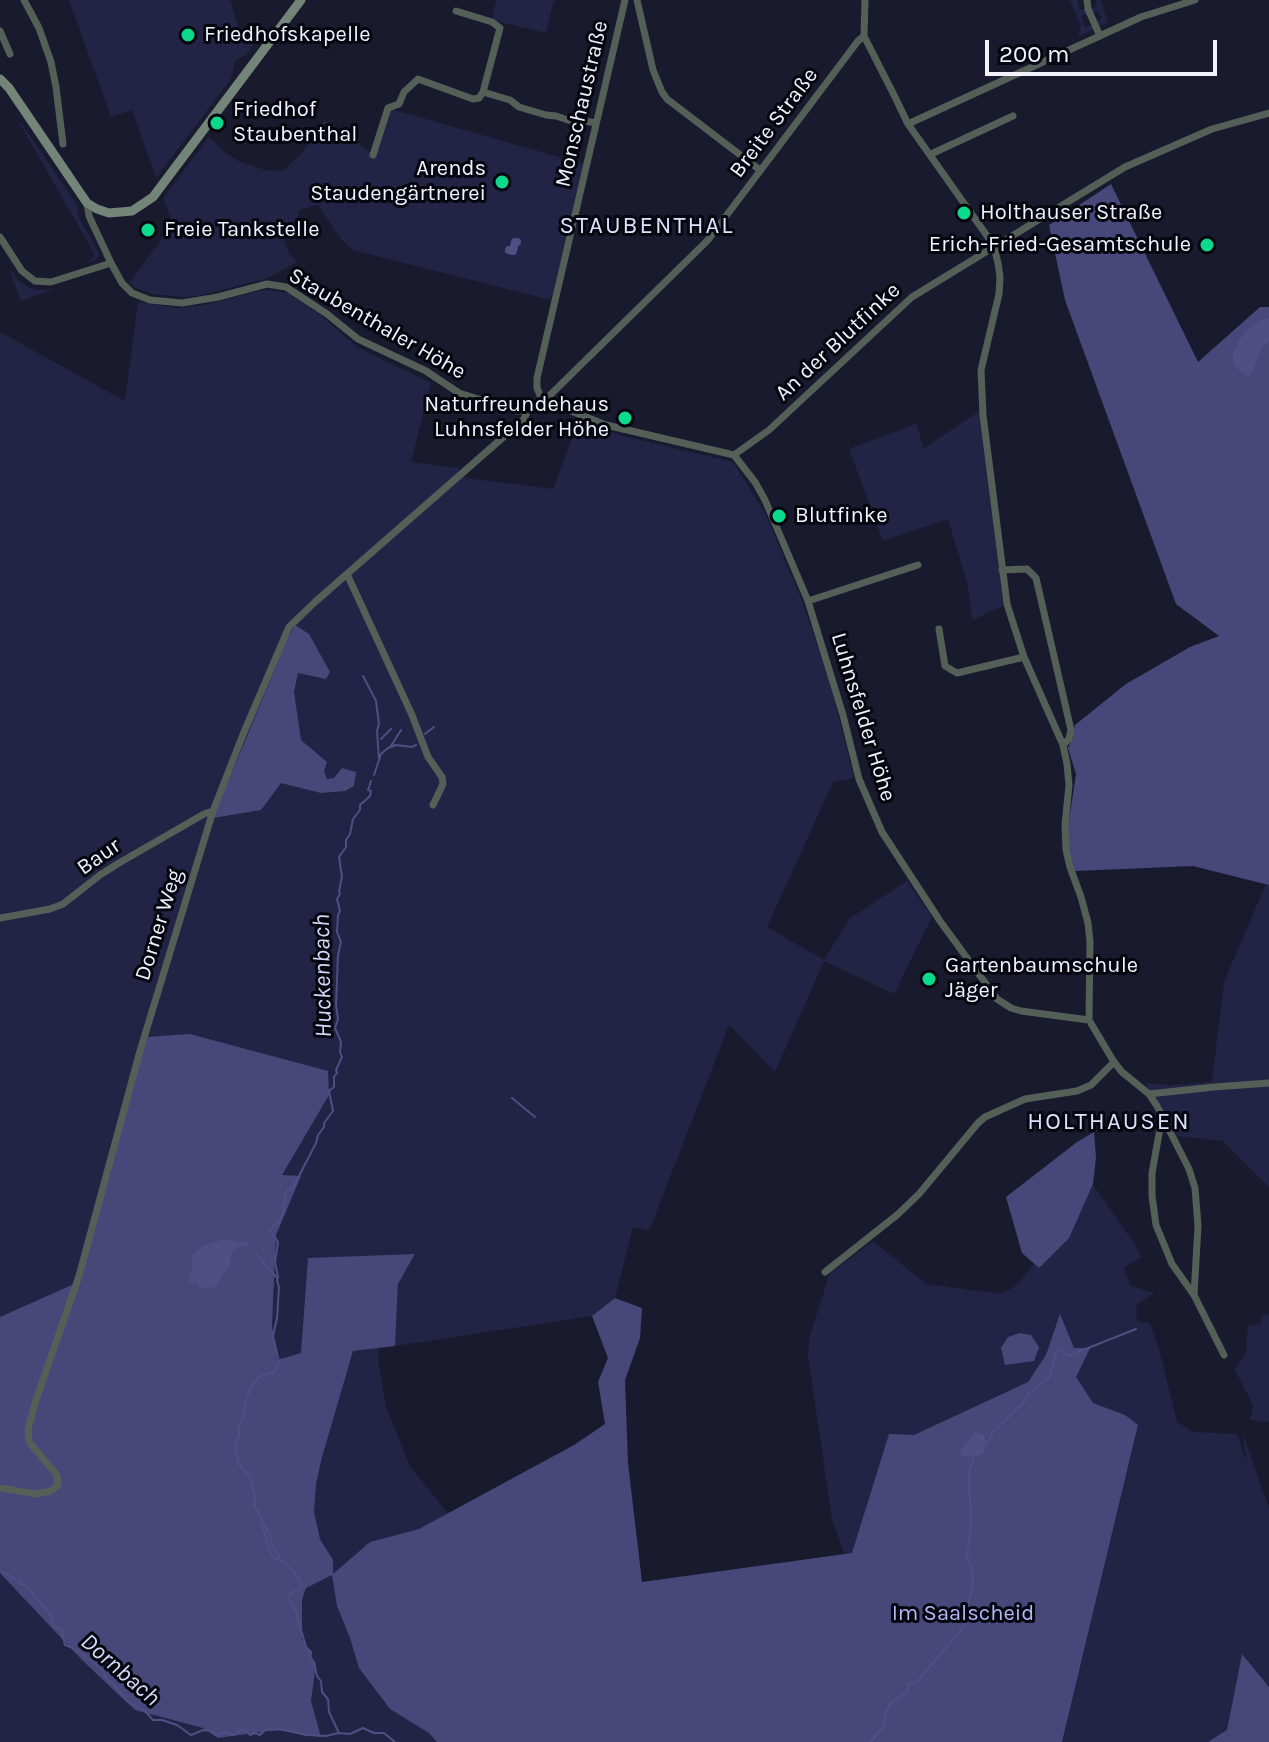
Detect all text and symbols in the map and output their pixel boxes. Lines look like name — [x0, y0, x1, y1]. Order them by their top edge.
street label: Monschaustraße — [550, 18, 614, 190]
place label: Friedhofskapelle — [204, 22, 371, 48]
scale bar — [989, 24, 1221, 74]
marker: Friedhofskapelle — [179, 26, 197, 44]
text: 200 m — [999, 40, 1070, 68]
street label: Breite Straße — [724, 63, 824, 183]
place label: Friedhof Staubenthal — [233, 97, 357, 148]
marker: Friedhof Staubenthal — [208, 114, 226, 132]
place label: Arends Staudengärtnerei — [310, 156, 486, 208]
marker: Arends Staudengärtnerei — [493, 173, 511, 191]
place label: Holthauser Straße — [980, 200, 1162, 226]
marker: Holthauser Straße — [955, 204, 973, 222]
district label: STAUBENTHAL — [560, 212, 734, 240]
place label: Freie Tankstelle — [164, 217, 319, 243]
marker: Freie Tankstelle — [139, 221, 157, 239]
place label: Erich-Fried-Gesamtschule — [929, 232, 1191, 258]
marker: Erich-Fried-Gesamtschule — [1198, 236, 1216, 254]
street label: Staubenthaler Höhe — [284, 263, 470, 385]
street label: An der Blutfinke — [770, 277, 906, 407]
place label: Naturfreundehaus Luhnsfelder Höhe — [424, 392, 609, 444]
marker: Naturfreundehaus Luhnsfelder Höhe — [616, 409, 634, 427]
place label: Blutfinke — [795, 503, 887, 529]
marker: Blutfinke — [770, 507, 788, 525]
street label: Luhnsfelder Höhe — [825, 630, 901, 804]
street label: Baur — [72, 833, 126, 881]
street label: Dorner Weg — [130, 866, 188, 984]
water label: Huckenbach — [308, 914, 338, 1038]
place label: Gartenbaumschule Jäger — [945, 953, 1138, 1004]
marker: Gartenbaumschule Jäger — [920, 970, 938, 988]
district label: HOLTHAUSEN — [1027, 1108, 1191, 1136]
park label: Im Saalscheid — [892, 1601, 1034, 1627]
water label: Dornbach — [74, 1628, 166, 1712]

